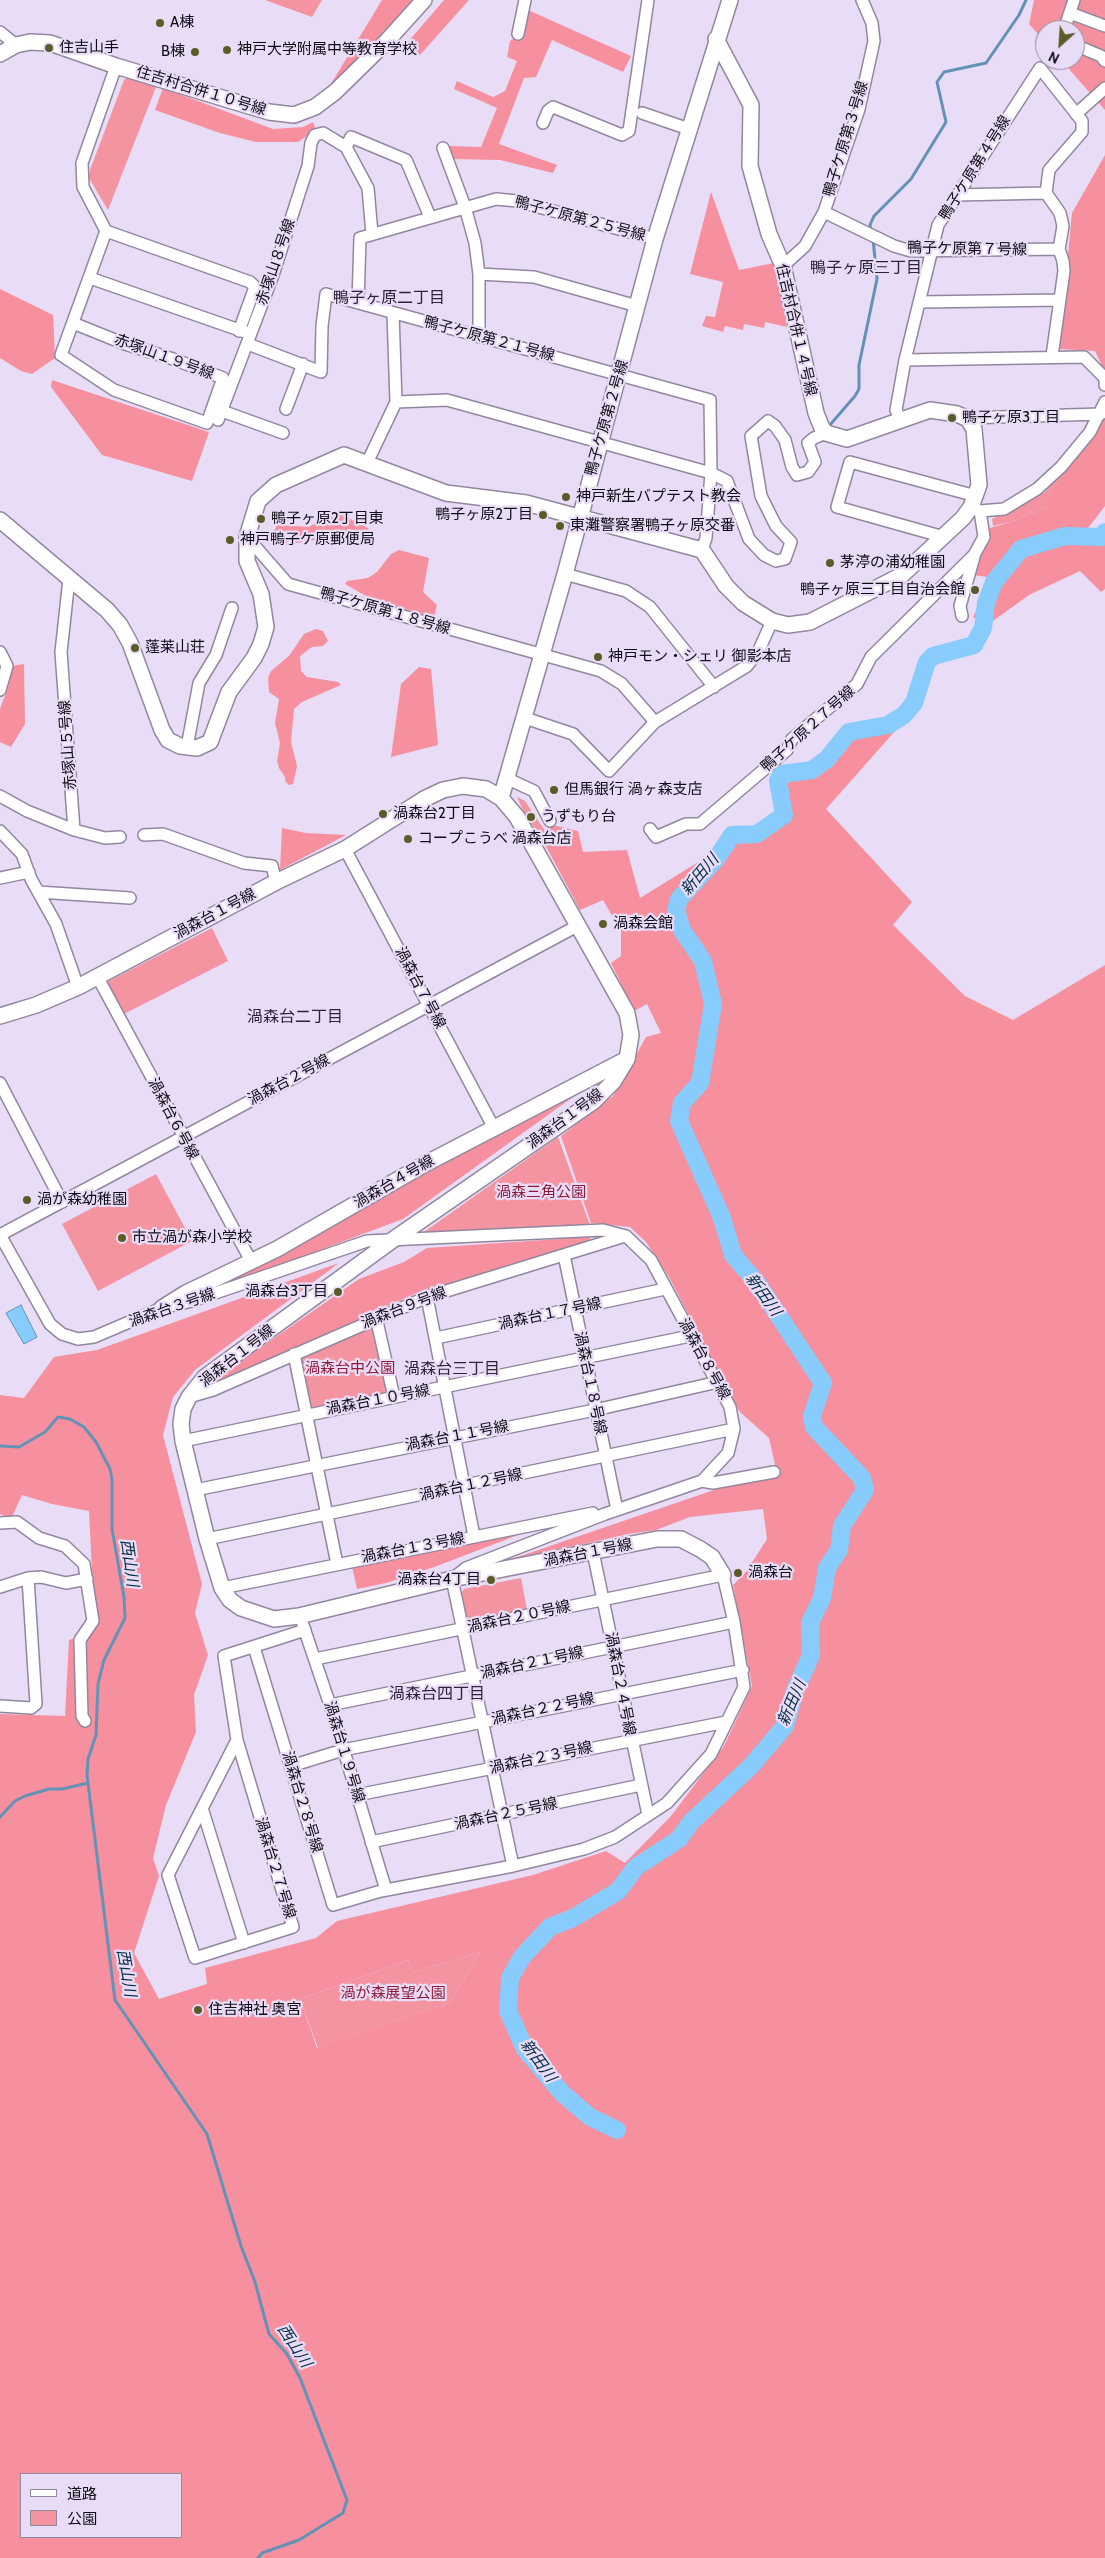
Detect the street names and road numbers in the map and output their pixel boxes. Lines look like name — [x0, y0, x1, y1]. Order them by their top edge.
street label: 住吉村合併１０号線 — [134, 63, 268, 119]
street label: 鴨子ケ原第３号線 — [820, 79, 872, 199]
street label: 鴨子ケ原第４号線 — [936, 112, 1014, 224]
street label: 鴨子ケ原第２５号線 — [512, 193, 648, 245]
street label: 赤塚山８号線 — [253, 217, 299, 307]
street label: 鴨子ケ原第７号線 — [907, 239, 1027, 259]
street label: 住吉村合併１４号線 — [772, 262, 820, 398]
street label: 鴨子ケ原第２１号線 — [421, 313, 557, 365]
street label: 赤塚山１９号線 — [112, 331, 216, 383]
street label: 鴨子ケ原第２号線 — [582, 358, 632, 478]
street label: 鴨子ケ原第１８号線 — [318, 584, 452, 638]
street label: 鴨子ケ原２７号線 — [757, 682, 859, 776]
street label: 赤塚山５号線 — [56, 699, 80, 791]
street label: 渦森台１号線 — [171, 885, 259, 943]
street label: 渦森台７号線 — [391, 944, 449, 1032]
street label: 渦森台２号線 — [245, 1051, 333, 1109]
street label: 渦森台６号線 — [144, 1075, 202, 1163]
street label: 渦森台１号線 — [523, 1085, 607, 1153]
street label: 渦森台４号線 — [351, 1152, 437, 1212]
street label: 渦森台９号線 — [359, 1283, 449, 1333]
street label: 渦森台３号線 — [127, 1285, 217, 1331]
street label: 渦森台１７号線 — [497, 1294, 603, 1334]
street label: 渦森台８号線 — [674, 1315, 734, 1403]
street label: 渦森台１号線 — [196, 1321, 278, 1391]
street label: 渦森台１８号線 — [570, 1330, 610, 1436]
street label: 渦森台１０号線 — [325, 1381, 431, 1419]
street label: 渦森台１１号線 — [404, 1417, 510, 1455]
street label: 渦森台１２号線 — [418, 1465, 524, 1505]
street label: 渦森台１３号線 — [360, 1529, 466, 1567]
street label: 渦森台１号線 — [542, 1536, 634, 1570]
street label: 渦森台２０号線 — [466, 1597, 572, 1637]
street label: 渦森台２４号線 — [601, 1631, 639, 1737]
street label: 渦森台２１号線 — [479, 1643, 585, 1683]
street label: 渦森台２２号線 — [490, 1689, 596, 1729]
street label: 渦森台１９号線 — [320, 1699, 368, 1805]
street label: 渦森台２３号線 — [488, 1738, 594, 1778]
street label: 渦森台２８号線 — [278, 1749, 326, 1855]
street label: 渦森台２５号線 — [453, 1794, 559, 1834]
street label: 渦森台２７号線 — [251, 1815, 299, 1921]

